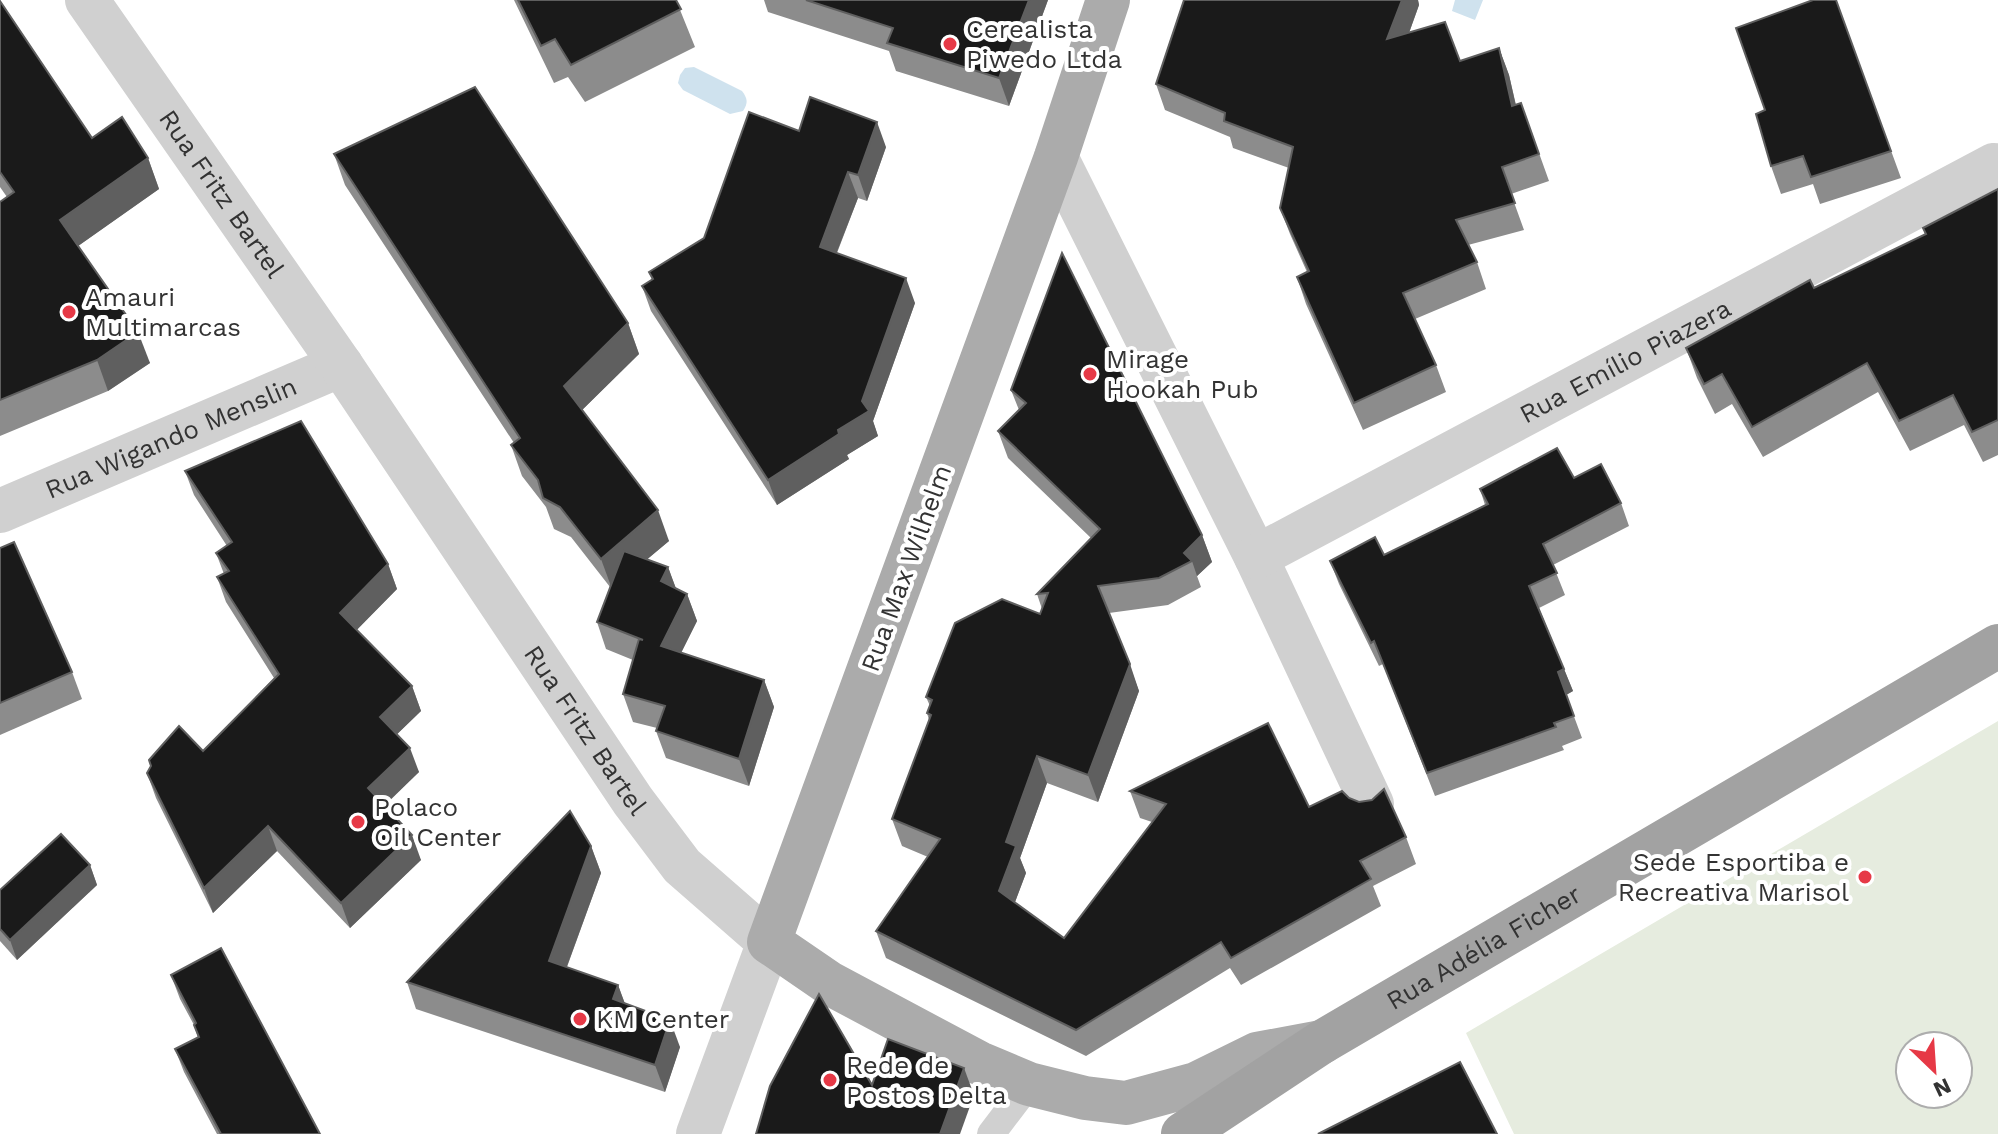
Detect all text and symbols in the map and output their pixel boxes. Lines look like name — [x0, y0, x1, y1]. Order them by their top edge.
place label: Cerealista Piwedo Ltda — [966, 14, 1122, 74]
marker: Cerealista Piwedo Ltda — [941, 35, 959, 53]
street label: Rua Fritz Bartel — [153, 104, 291, 283]
place label: Amauri Multimarcas — [85, 282, 241, 342]
street label: Rua Emílio Piazera — [1514, 292, 1736, 429]
marker: Amauri Multimarcas — [60, 303, 78, 321]
place label: Mirage Hookah Pub — [1106, 344, 1258, 404]
marker: Mirage Hookah Pub — [1081, 365, 1099, 383]
street label: Rua Wigando Menslin — [41, 371, 301, 505]
street label: Rua Max Wilhelm — [855, 460, 957, 676]
street label: Rua Fritz Bartel — [518, 640, 653, 821]
place label: Polaco Oil Center — [374, 792, 501, 852]
marker: Polaco Oil Center — [349, 813, 367, 831]
place label: Sede Esportiba e Recreativa Marisol — [1618, 847, 1849, 907]
marker: Sede Esportiba e Recreativa Marisol — [1856, 868, 1874, 886]
street label: Rua Adélia Ficher — [1381, 879, 1586, 1016]
place label: KM Center — [596, 1004, 729, 1034]
marker: KM Center — [571, 1010, 589, 1028]
north arrow — [1894, 1030, 1974, 1110]
place label: Rede de Postos Delta — [846, 1050, 1007, 1110]
marker: Rede de Postos Delta — [821, 1071, 839, 1089]
text: N — [1930, 1073, 1955, 1102]

